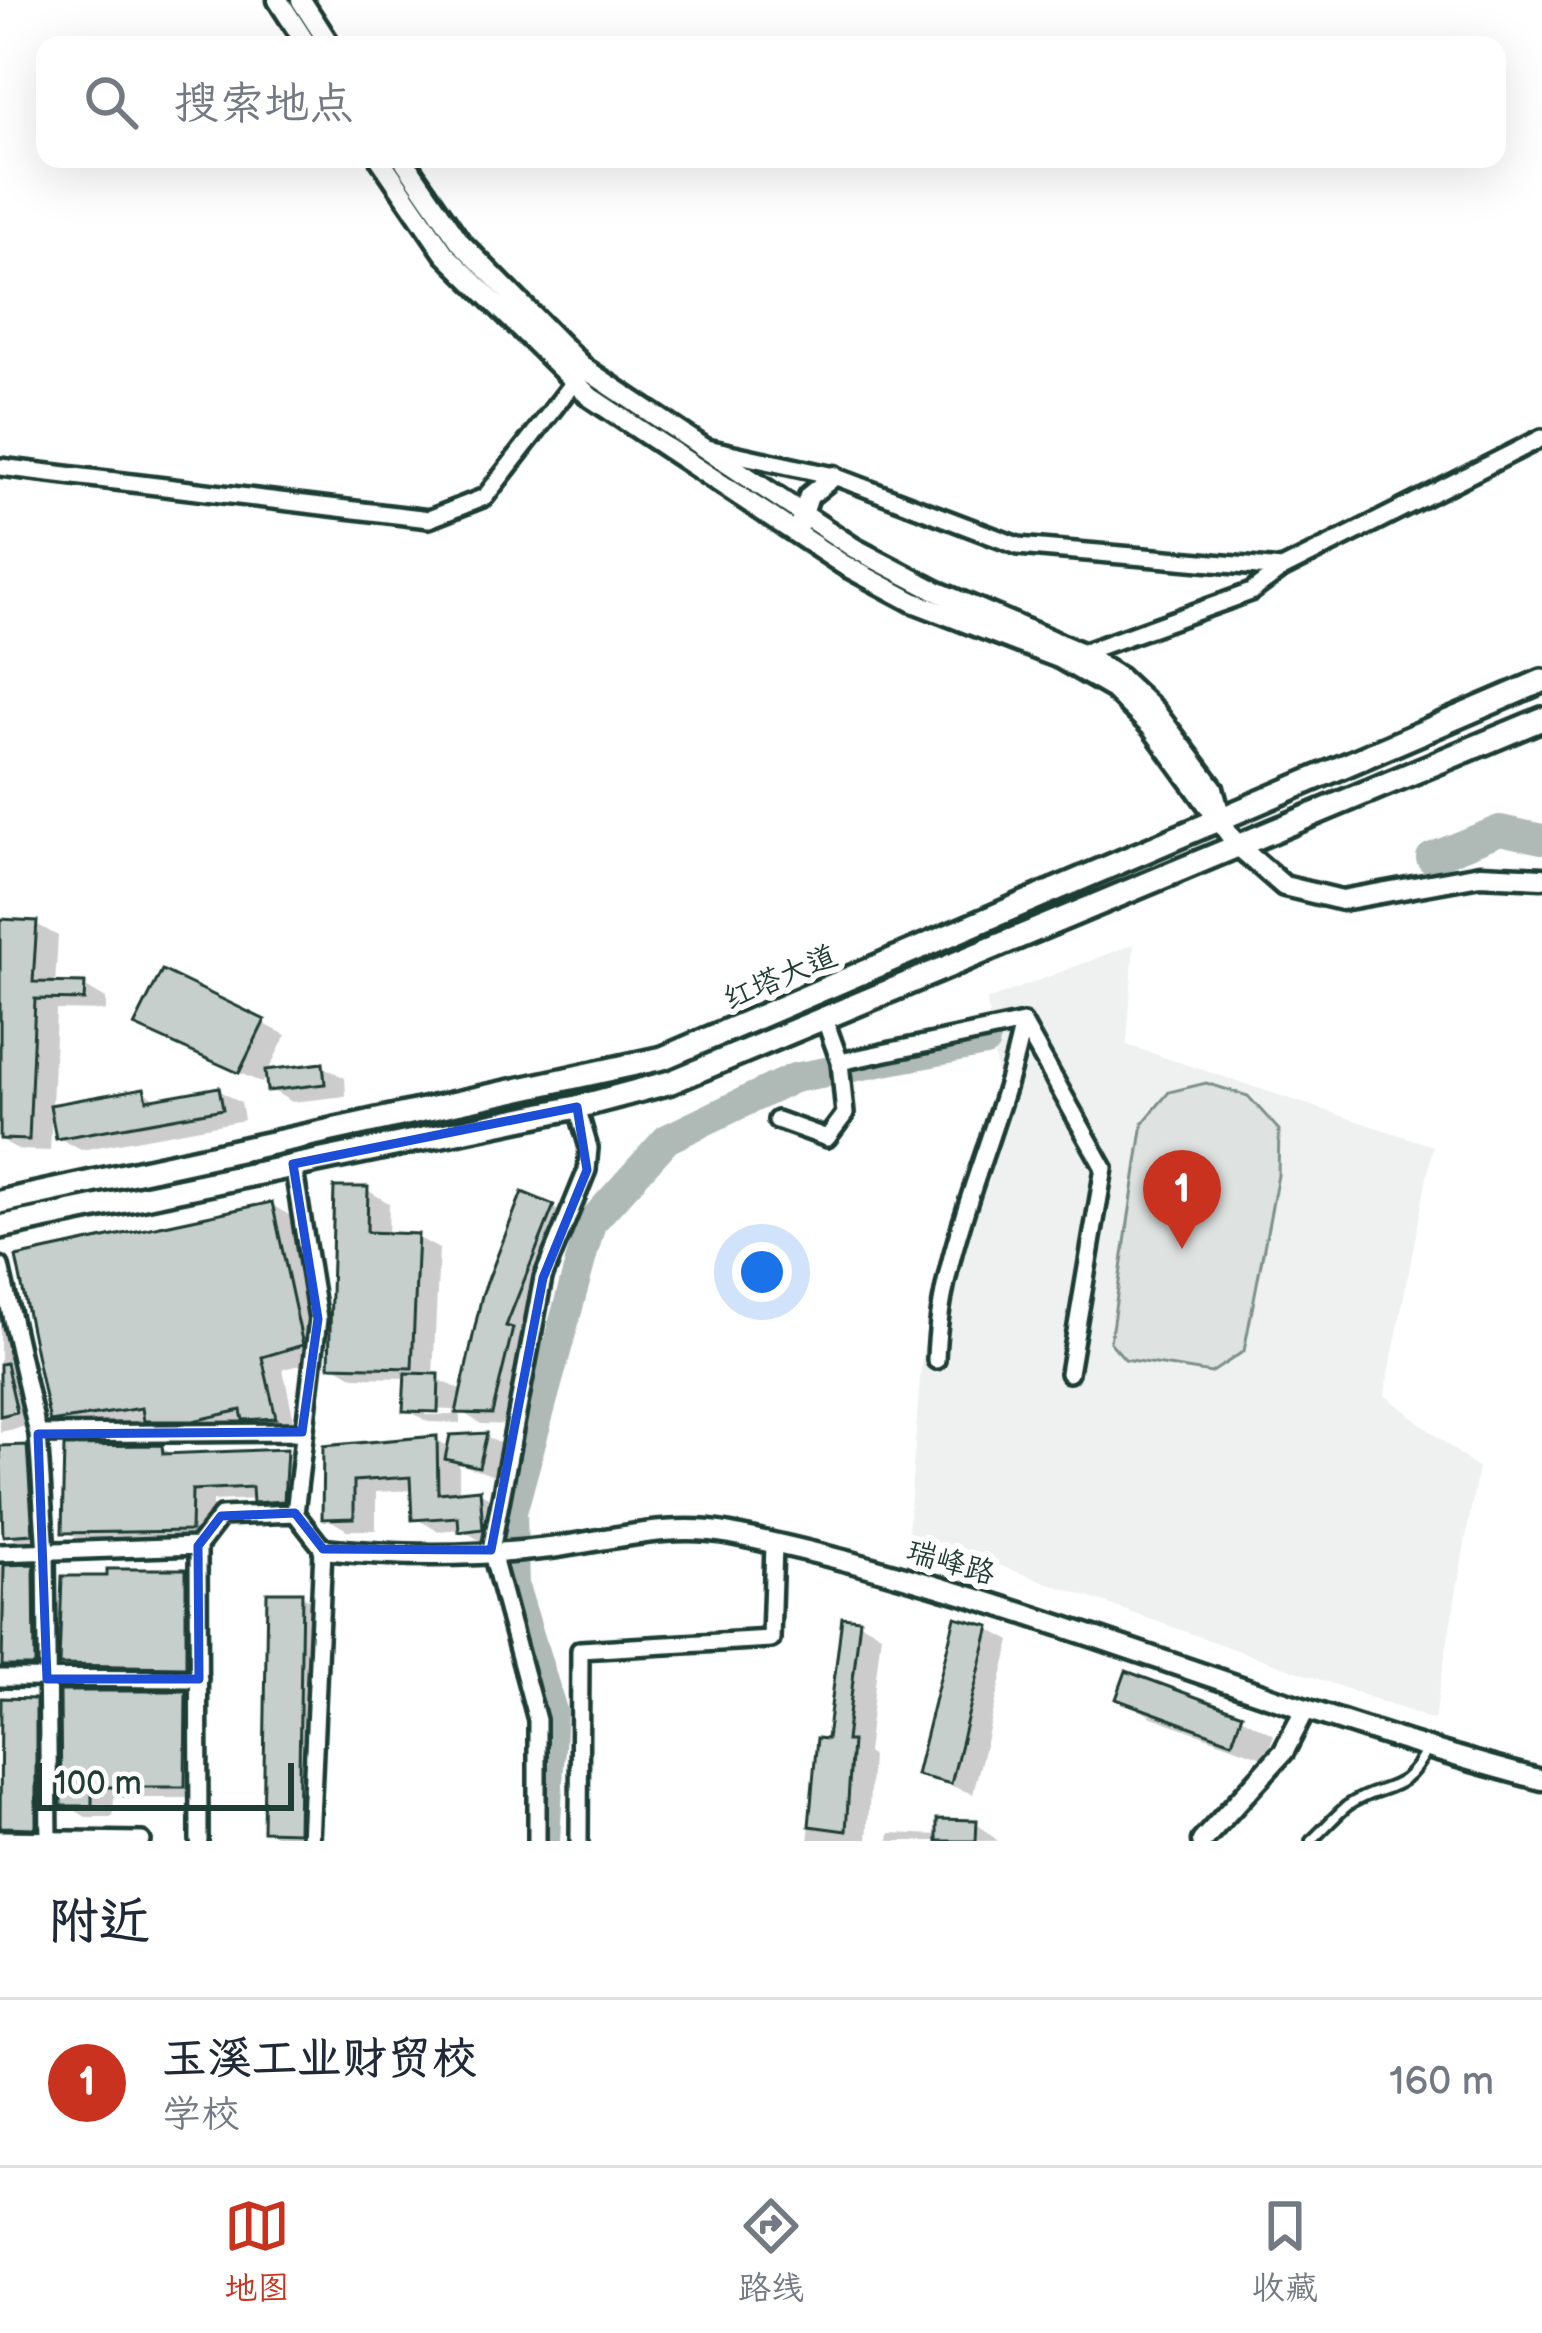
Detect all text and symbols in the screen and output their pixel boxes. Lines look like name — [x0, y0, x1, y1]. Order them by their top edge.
search box — [36, 36, 1506, 168]
icon: search — [78, 69, 144, 135]
text: 搜索地点 — [174, 77, 354, 132]
street label: 红塔大道 — [718, 938, 843, 1018]
pin: 1 — [1143, 1150, 1221, 1249]
your location — [732, 1242, 792, 1302]
street label: 瑞峰路 — [903, 1533, 999, 1593]
scale bar — [36, 1757, 294, 1810]
text: 100 m — [54, 1764, 142, 1804]
text: 附近 — [48, 1892, 150, 1953]
text: 玉溪工业财贸校 — [162, 2032, 477, 2087]
text: 1 — [79, 2059, 95, 2106]
text: 160 m — [1389, 2059, 1494, 2106]
text: 学校 — [162, 2092, 240, 2139]
tab: 地图 — [224, 2193, 290, 2309]
tab: 路线 — [738, 2193, 804, 2309]
tab: 收藏 — [1252, 2193, 1318, 2309]

